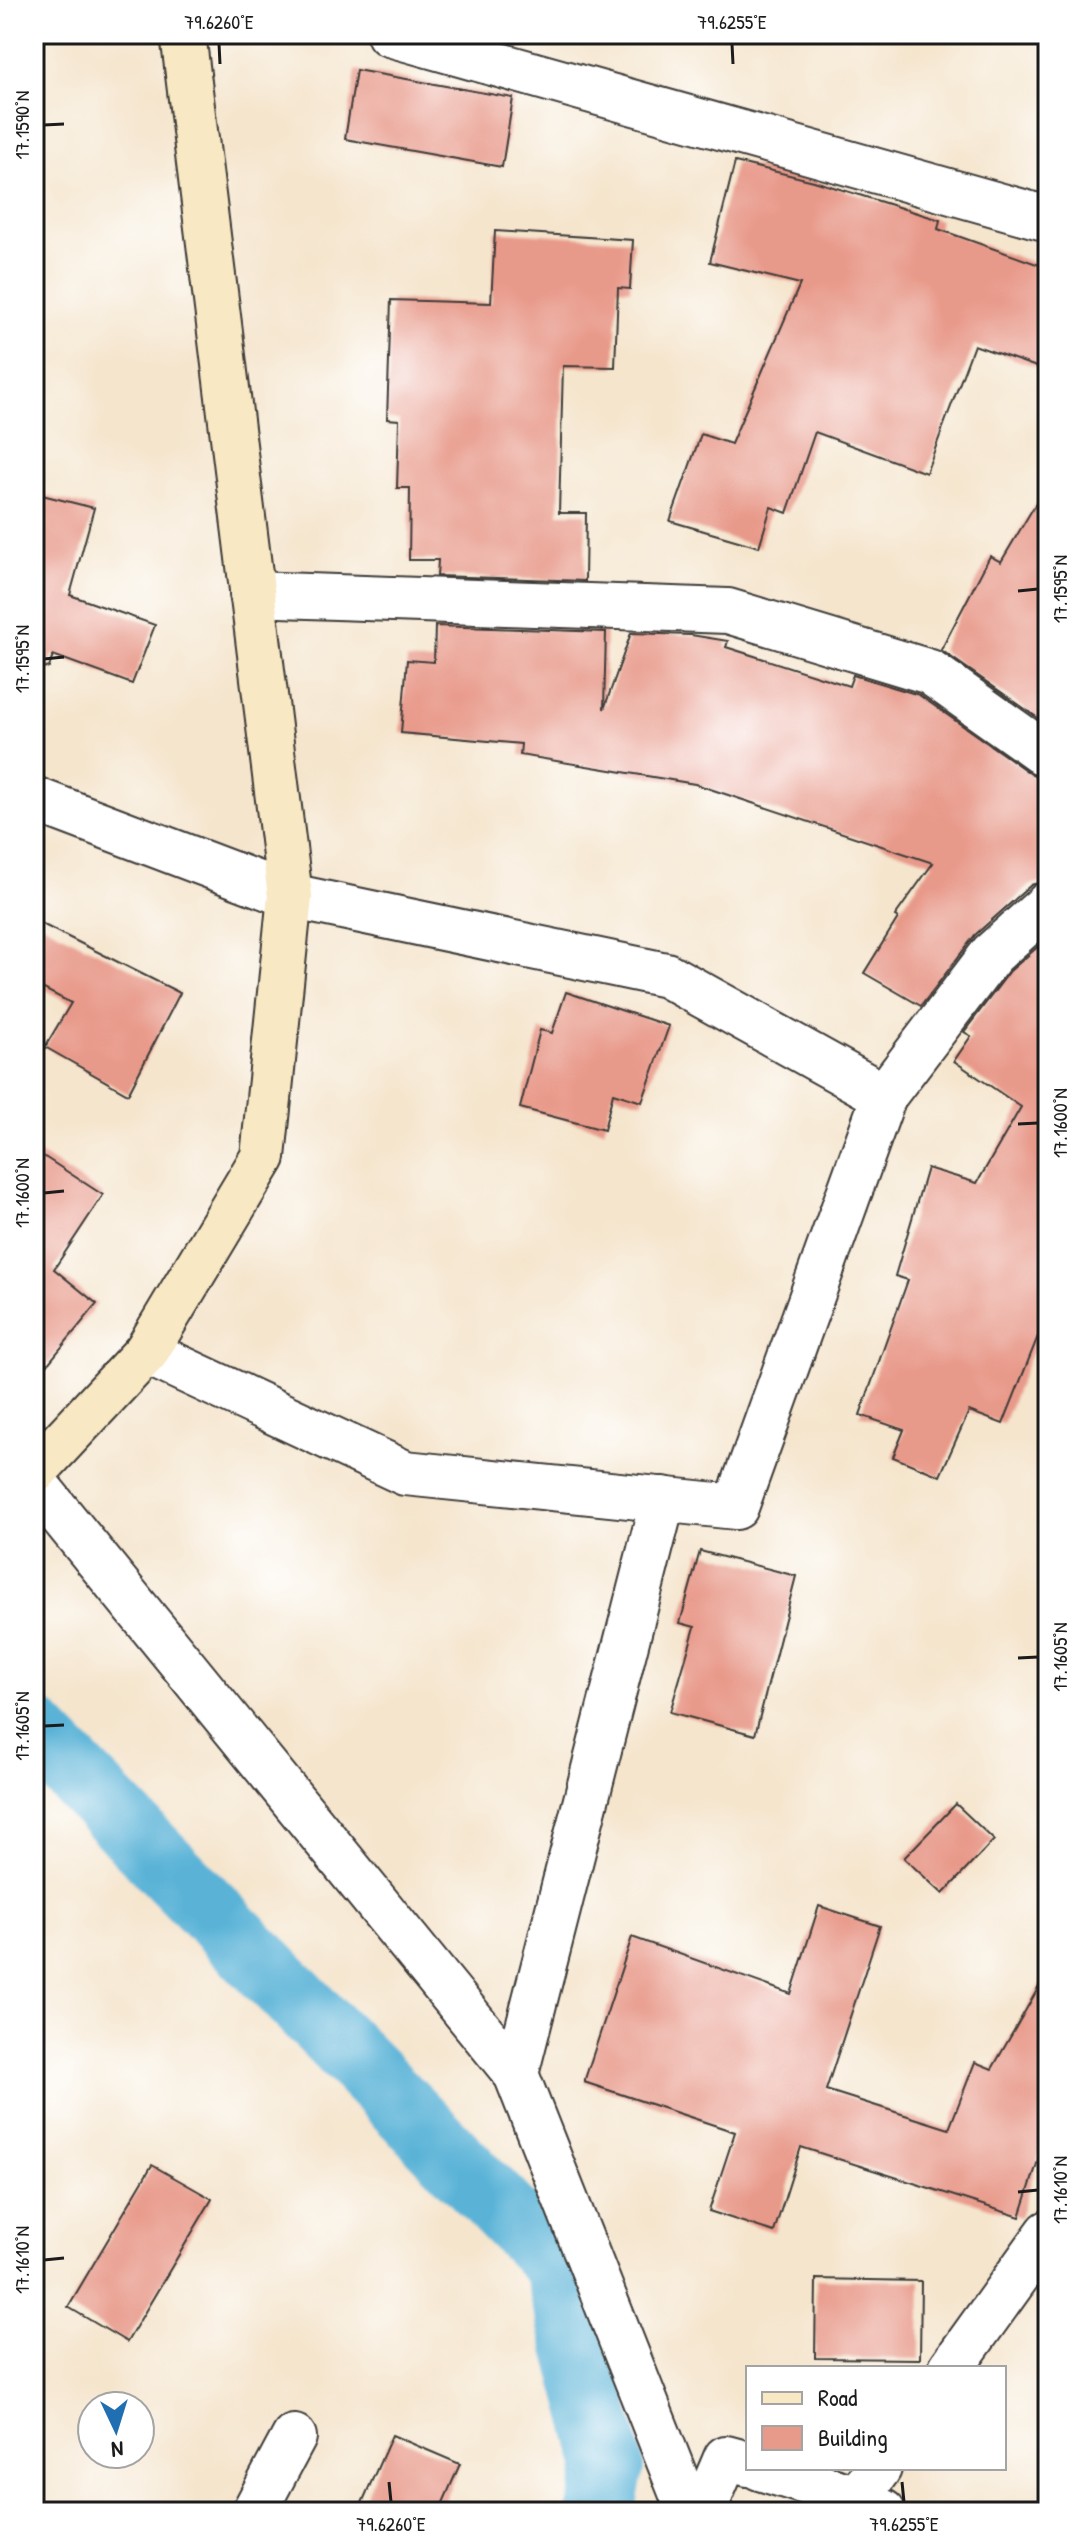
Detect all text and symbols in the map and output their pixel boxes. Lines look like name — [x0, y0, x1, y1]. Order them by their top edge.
text: 79.6260°E — [184, 8, 254, 35]
text: 79.6255°E — [697, 8, 767, 35]
text: 17.1590°N — [8, 91, 35, 159]
text: 17.1595°N — [1046, 555, 1073, 623]
text: 17.1595°N — [8, 625, 35, 693]
text: 17.1600°N — [1046, 1088, 1073, 1158]
text: 17.1600°N — [8, 1158, 35, 1228]
text: 17.1605°N — [1046, 1622, 1073, 1692]
text: 17.1605°N — [8, 1691, 35, 1761]
text: 17.1610°N — [1046, 2156, 1073, 2224]
text: 17.1610°N — [8, 2226, 35, 2294]
legend — [746, 2366, 1006, 2470]
text: Road — [818, 2381, 857, 2413]
north arrow — [76, 2390, 156, 2470]
text: Building — [818, 2421, 888, 2453]
text: N — [110, 2435, 124, 2465]
text: 79.6260°E — [356, 2510, 426, 2537]
text: 79.6255°E — [869, 2510, 939, 2537]

